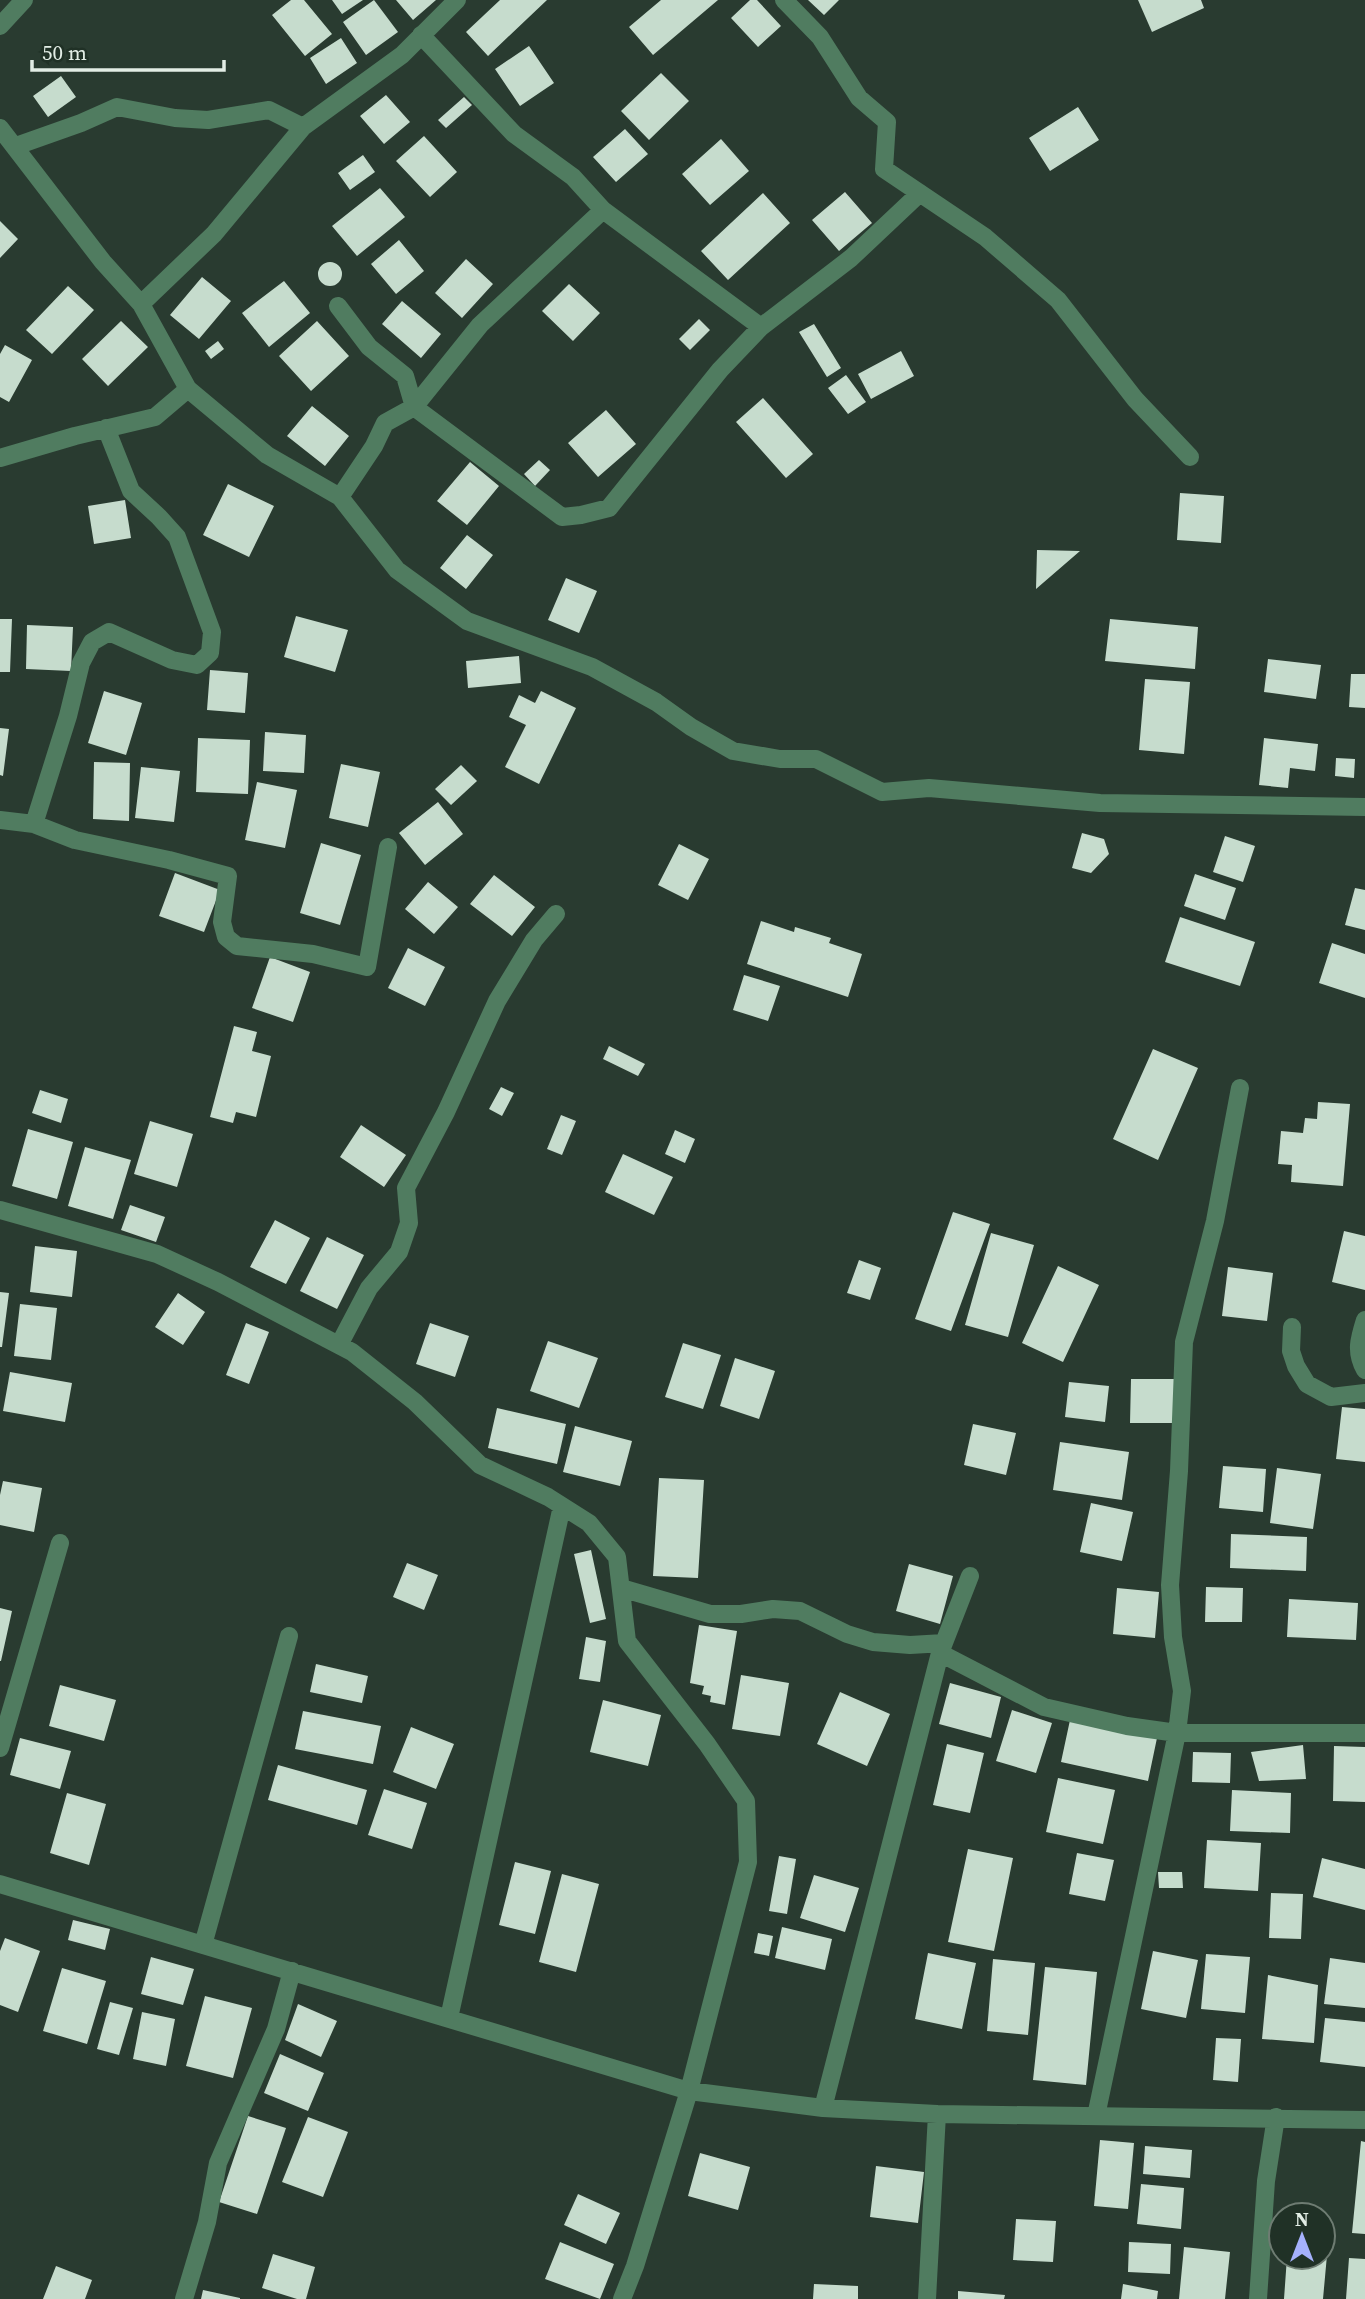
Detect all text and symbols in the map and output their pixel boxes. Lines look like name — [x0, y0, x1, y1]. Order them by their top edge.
scale bar — [32, 28, 224, 72]
text: 50 m — [42, 38, 87, 67]
north arrow — [1267, 2201, 1337, 2271]
text: N — [1295, 2206, 1309, 2232]

